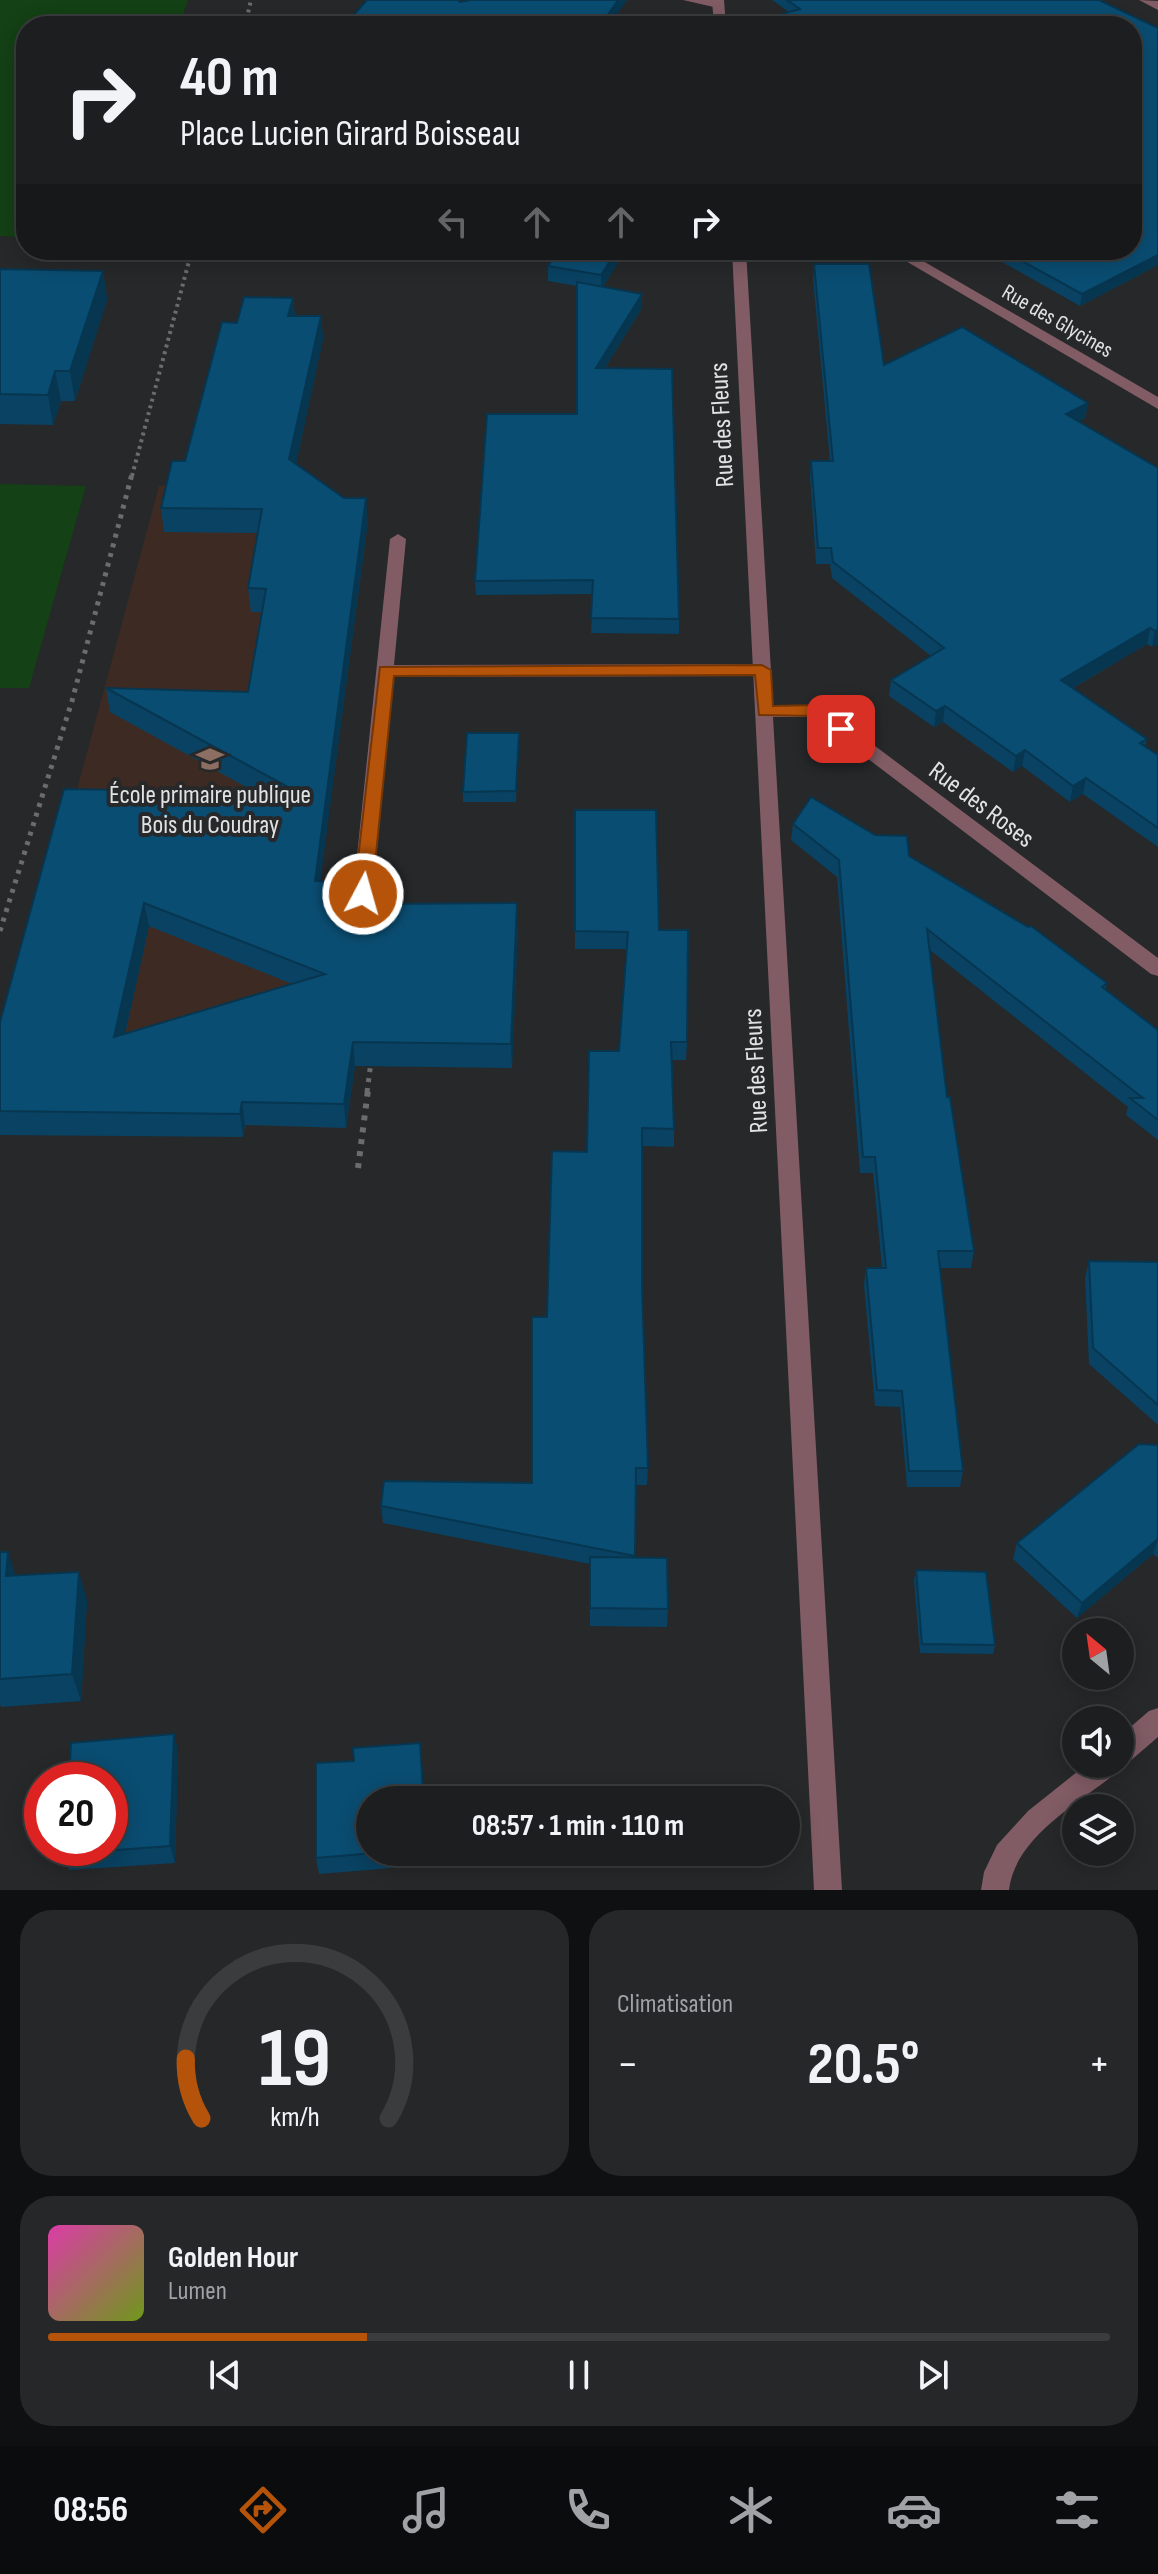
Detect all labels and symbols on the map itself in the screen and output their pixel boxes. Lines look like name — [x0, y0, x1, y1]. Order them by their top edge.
street label: Rue des Glycines — [997, 279, 1118, 364]
street label: Rue des Fleurs — [704, 362, 741, 488]
pin — [807, 695, 875, 763]
school or university icon: École primaire publique Bois du Coudray — [195, 744, 225, 774]
street label: Rue des Roses — [922, 756, 1040, 855]
place label: École primaire publique Bois du Coudray — [109, 780, 311, 841]
position arrow — [321, 852, 405, 936]
street label: Rue des Fleurs — [738, 1008, 775, 1134]
north arrow — [1062, 1618, 1134, 1690]
speed limit sign: 20 — [24, 1762, 128, 1866]

